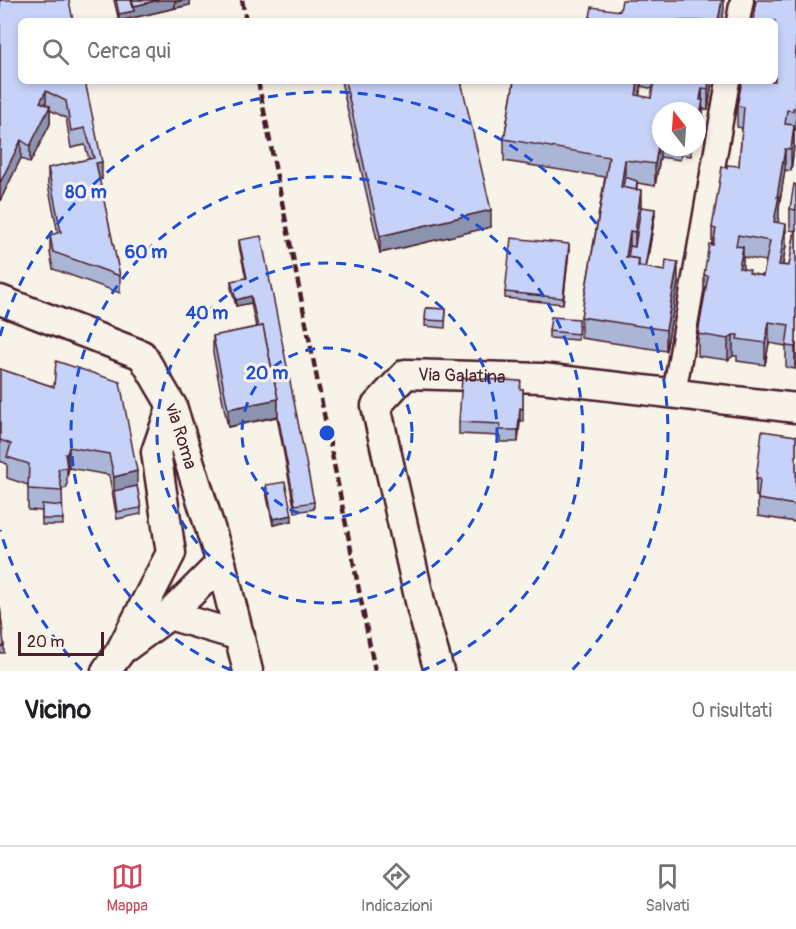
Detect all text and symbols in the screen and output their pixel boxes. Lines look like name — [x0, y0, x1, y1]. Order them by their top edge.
search box — [18, 18, 778, 84]
icon: search — [39, 35, 72, 68]
text: Cerca qui — [87, 37, 171, 65]
north arrow — [652, 102, 706, 156]
text: 80 m — [65, 181, 107, 204]
text: 60 m — [125, 241, 167, 264]
text: 40 m — [186, 302, 228, 325]
text: 20 m — [246, 362, 288, 385]
street label: Via Galatina — [418, 363, 506, 388]
street label: via Roma — [160, 399, 202, 472]
centre of rings — [317, 423, 337, 443]
scale bar — [18, 629, 104, 656]
text: 20 m — [27, 632, 65, 652]
text: Vicino — [24, 694, 91, 726]
text: 0 risultati — [692, 698, 772, 723]
tab: Mappa — [107, 860, 148, 916]
tab: Indicazioni — [361, 860, 432, 916]
tab: Salvati — [645, 860, 689, 916]

